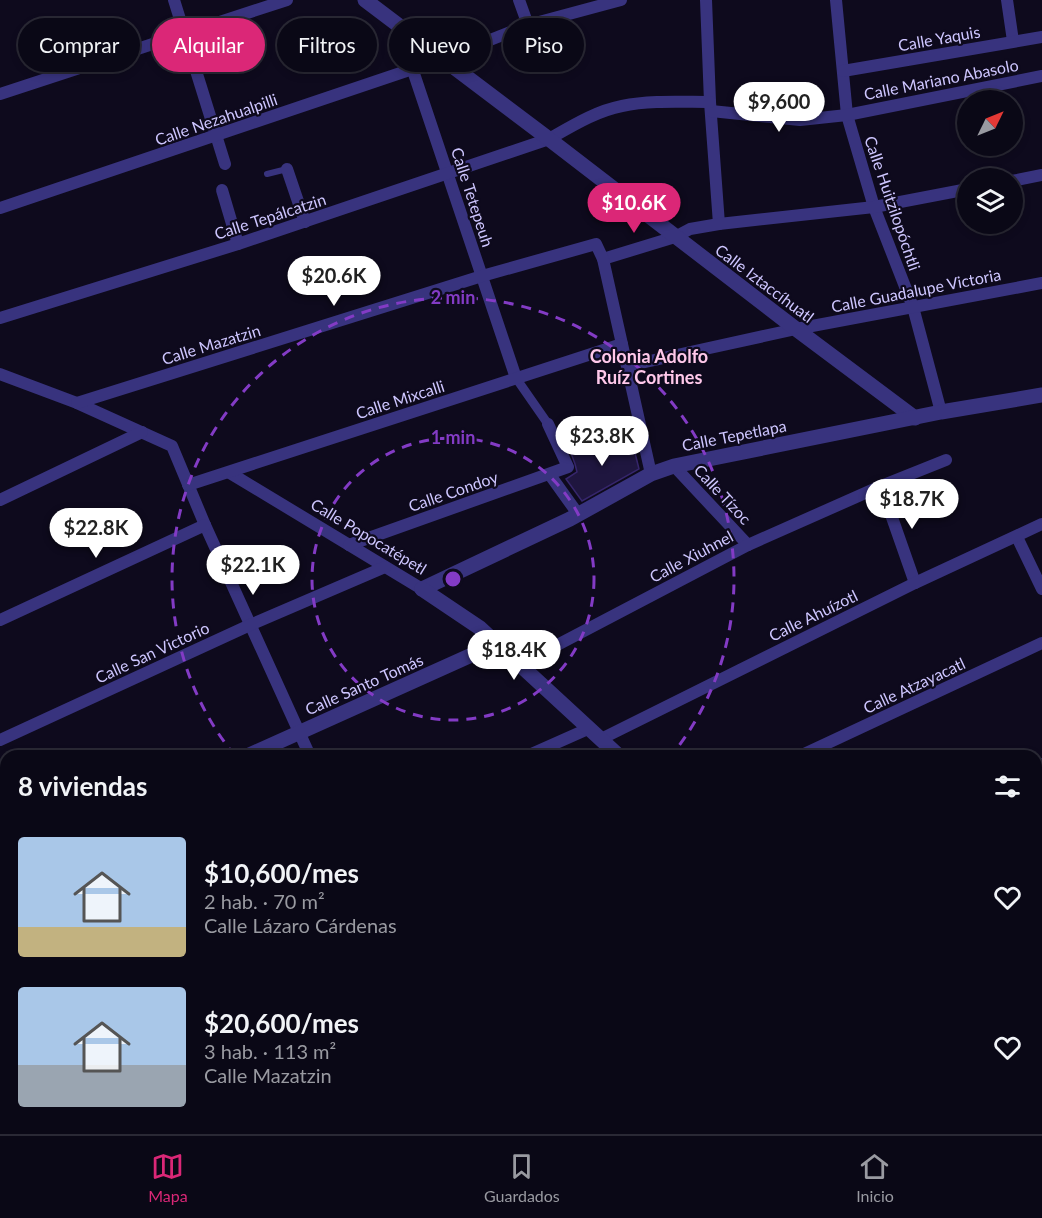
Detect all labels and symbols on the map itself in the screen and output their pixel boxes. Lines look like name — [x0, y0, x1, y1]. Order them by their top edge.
street label: Calle Yaquis — [897, 21, 982, 55]
street label: Calle Mariano Abasolo — [862, 55, 1020, 103]
pin: $9,600 — [730, 82, 828, 133]
street label: Calle Nezahualpilli — [152, 89, 280, 149]
north arrow — [957, 90, 1023, 156]
street label: Calle Huitzilopóchtli — [861, 133, 925, 273]
street label: Calle Tetepeuh — [448, 145, 498, 249]
pin: $10.6K — [585, 183, 683, 234]
street label: Calle Tepálcatzin — [212, 189, 328, 243]
street label: Calle Iztaccíhuatl — [712, 240, 818, 326]
pin: $20.6K — [285, 256, 383, 307]
street label: Calle Guadalupe Victoria — [830, 264, 1002, 316]
text: 2 min — [431, 286, 475, 308]
street label: Calle Mazatzin — [159, 320, 263, 368]
district label: Colonia Adolfo Ruíz Cortines — [590, 345, 708, 388]
street label: Calle Mixcalli — [353, 376, 447, 422]
pin: $23.8K — [553, 416, 651, 467]
street label: Calle Tepetlapa — [680, 416, 788, 454]
text: 1 min — [431, 426, 475, 448]
street label: Calle Tízoc — [691, 460, 756, 528]
street label: Calle Condoy — [406, 467, 501, 515]
pin: $18.7K — [863, 479, 961, 530]
street label: Calle Popocatépetl — [308, 494, 430, 578]
pin: $22.8K — [47, 508, 145, 559]
street label: Calle Xiuhnel — [646, 526, 736, 586]
pin: $22.1K — [204, 545, 302, 596]
centre of rings — [443, 569, 463, 589]
street label: Calle Ahuízotl — [766, 585, 860, 645]
street label: Calle San Victorio — [92, 617, 212, 687]
pin: $18.4K — [465, 630, 563, 681]
street label: Calle Santo Tomás — [302, 649, 426, 719]
street label: Calle Atzayacatl — [860, 653, 968, 717]

